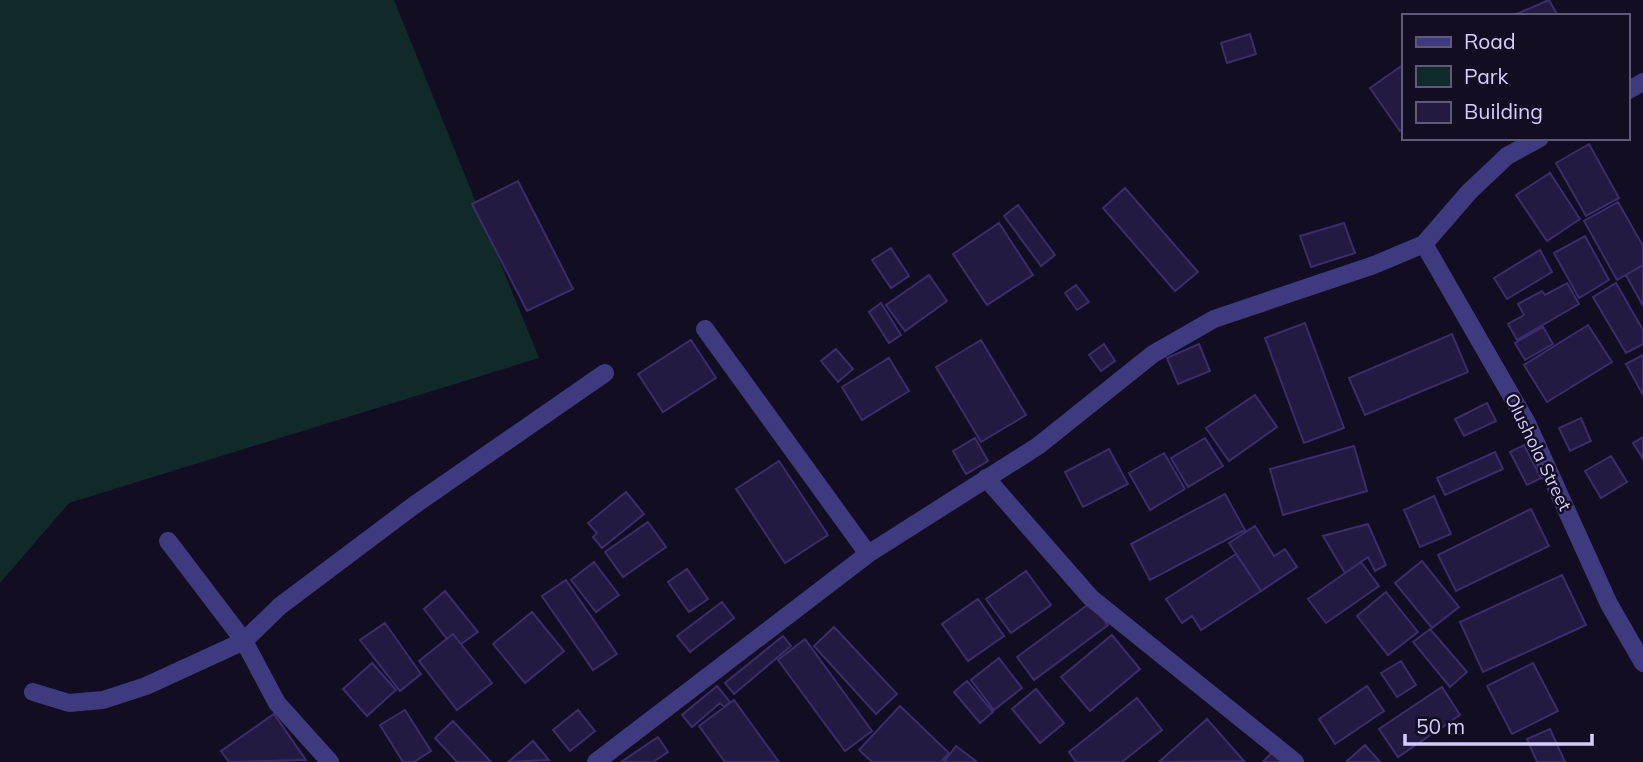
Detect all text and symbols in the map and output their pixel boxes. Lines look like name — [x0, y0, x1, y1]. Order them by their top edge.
legend — [1402, 14, 1629, 140]
text: Road — [1464, 28, 1515, 54]
text: Park — [1464, 63, 1508, 89]
text: Building — [1464, 98, 1543, 124]
street label: Olushola Street — [1500, 389, 1577, 514]
scale bar — [1405, 702, 1592, 746]
text: 50 m — [1416, 713, 1465, 739]

